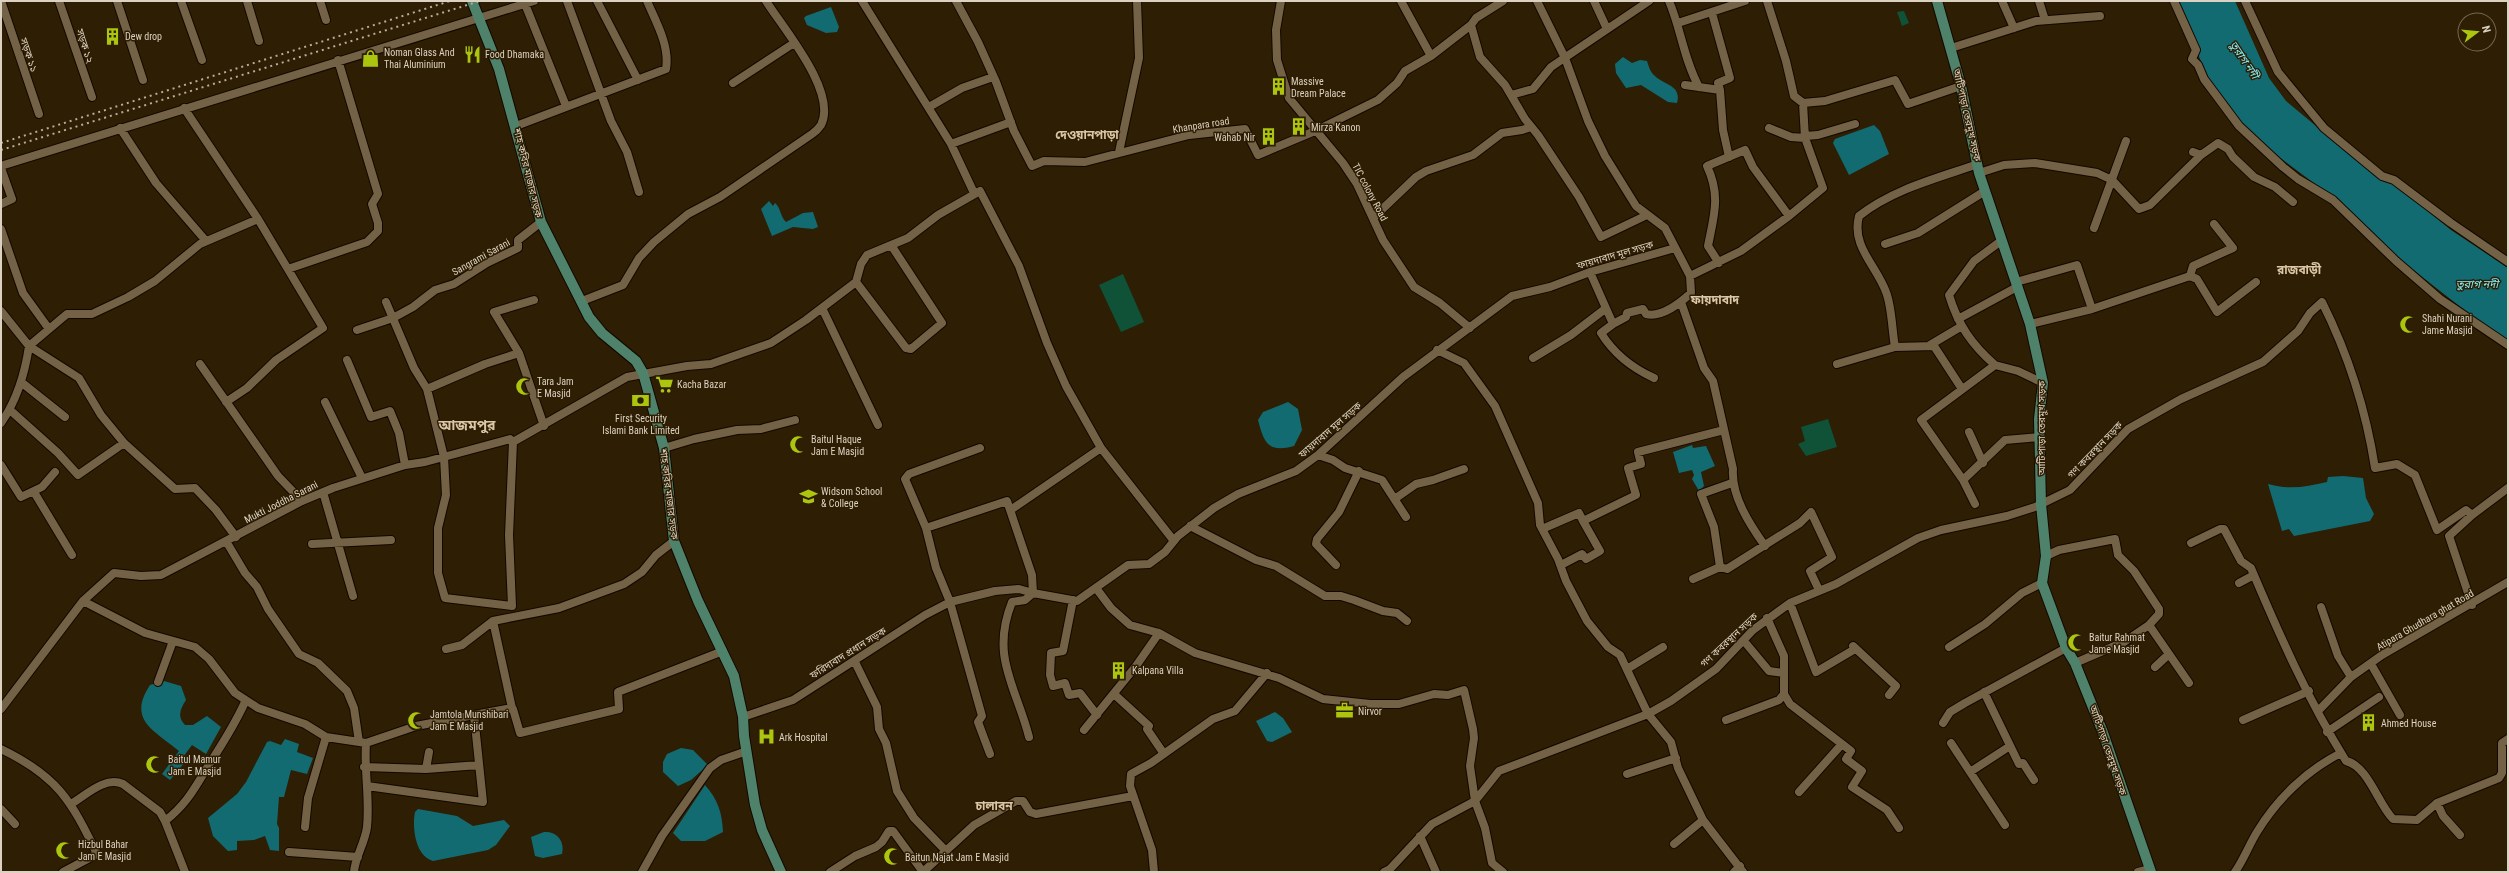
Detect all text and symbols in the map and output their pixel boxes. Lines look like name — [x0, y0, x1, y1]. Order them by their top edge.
north arrow — [2457, 12, 2497, 52]
text: N — [2479, 24, 2493, 35]
street label: সড়ক ১২ — [74, 26, 96, 65]
building icon: Dew drop — [102, 26, 122, 46]
place label: Dew drop — [125, 31, 162, 42]
street label: সড়ক ১১ — [18, 35, 40, 74]
water label: তুরাগ নদী — [2226, 39, 2262, 83]
restaurant icon: Food Dhamaka — [462, 44, 482, 64]
place label: Noman Glass And Thai Aluminium — [384, 47, 455, 70]
shop icon: Noman Glass And Thai Aluminium — [361, 48, 381, 68]
place label: Food Dhamaka — [485, 49, 544, 60]
street label: আটিপাড়া তেরমুখ সড়ক — [1950, 67, 1983, 164]
place label: Massive Dream Palace — [1291, 76, 1346, 99]
building icon: Massive Dream Palace — [1268, 77, 1288, 97]
street label: Khanpara road — [1172, 115, 1230, 135]
building icon: Mirza Kanon — [1288, 117, 1308, 137]
place label: Mirza Kanon — [1311, 122, 1360, 133]
street label: শাহ কবির মাজার সড়ক — [511, 126, 545, 220]
building icon: Wahab Nir — [1258, 127, 1278, 147]
district label: দেওয়ানপাড়া — [1055, 128, 1119, 142]
place label: Wahab Nir — [1214, 132, 1255, 143]
street label: TIC colony Road — [1350, 161, 1390, 223]
street label: Sangrami Sarani — [450, 237, 512, 277]
street label: ফায়দাবাদ মূল সড়ক — [1575, 239, 1656, 272]
district label: রাজবাড়ী — [2276, 262, 2322, 277]
water label: তুরাগ নদী — [2456, 278, 2500, 291]
district label: ফায়দাবাদ — [1690, 293, 1739, 307]
place label: Shahi Nurani Jame Masjid — [2422, 313, 2473, 336]
mosque icon: Shahi Nurani Jame Masjid — [2399, 314, 2419, 334]
supermarket icon: Kacha Bazar — [654, 374, 674, 394]
place label: Tara Jam E Masjid — [537, 376, 574, 399]
mosque icon: Tara Jam E Masjid — [514, 377, 534, 397]
place label: Kacha Bazar — [677, 379, 726, 390]
street label: আটিপাড়া তেরমুখ সড়ক — [2036, 380, 2048, 476]
bank icon: First Security Islami Bank Limited — [631, 391, 651, 411]
street label: ফায়দাবাদ মূল সড়ক — [1296, 399, 1365, 461]
place label: First Security Islami Bank Limited — [602, 413, 680, 436]
district label: আজমপুর — [438, 417, 496, 434]
street label: গণ কবরস্থান সড়ক — [2065, 419, 2126, 481]
place label: Baitul Haque Jam E Masjid — [811, 434, 864, 457]
mosque icon: Baitul Haque Jam E Masjid — [788, 435, 808, 455]
street label: শাহ কবির মাজার সড়ক — [658, 447, 680, 541]
street label: Mukti Joddha Sarani — [242, 479, 320, 525]
place label: Widsom School & College — [821, 486, 882, 509]
school or university icon: Widsom School & College — [798, 487, 818, 507]
street label: Atipara Ghudhara ghat Road — [2374, 588, 2476, 652]
street label: গণ কবরস্থান সড়ক — [1698, 610, 1761, 670]
street label: ফরিদাবাদ প্রধান সড়ক — [807, 625, 889, 681]
place label: Baitur Rahmat Jame Masjid — [2089, 632, 2145, 655]
mosque icon: Baitur Rahmat Jame Masjid — [2066, 633, 2086, 653]
building icon: Kalpana Villa — [1109, 660, 1129, 680]
place label: Kalpana Villa — [1132, 665, 1184, 676]
office icon: Nirvor — [1335, 701, 1355, 721]
street label: আটিপাড়া তেরমুখ সড়ক — [2086, 702, 2129, 798]
place label: Nirvor — [1358, 706, 1382, 717]
place label: Jamtola Munshibari Jam E Masjid — [430, 709, 508, 732]
mosque icon: Jamtola Munshibari Jam E Masjid — [407, 710, 427, 730]
building icon: Ahmed House — [2358, 713, 2378, 733]
place label: Ahmed House — [2381, 718, 2437, 729]
hospital icon: Ark Hospital — [756, 727, 776, 747]
place label: Ark Hospital — [779, 732, 828, 743]
place label: Baitul Mamur Jam E Masjid — [168, 754, 221, 777]
mosque icon: Baitul Mamur Jam E Masjid — [145, 755, 165, 775]
district label: চালাবন — [974, 799, 1013, 813]
place label: Hizbul Bahar Jam E Masjid — [78, 839, 131, 862]
mosque icon: Hizbul Bahar Jam E Masjid — [55, 840, 75, 860]
mosque icon: Baitun Najat Jam E Masjid — [882, 847, 902, 867]
place label: Baitun Najat Jam E Masjid — [905, 852, 1009, 863]

